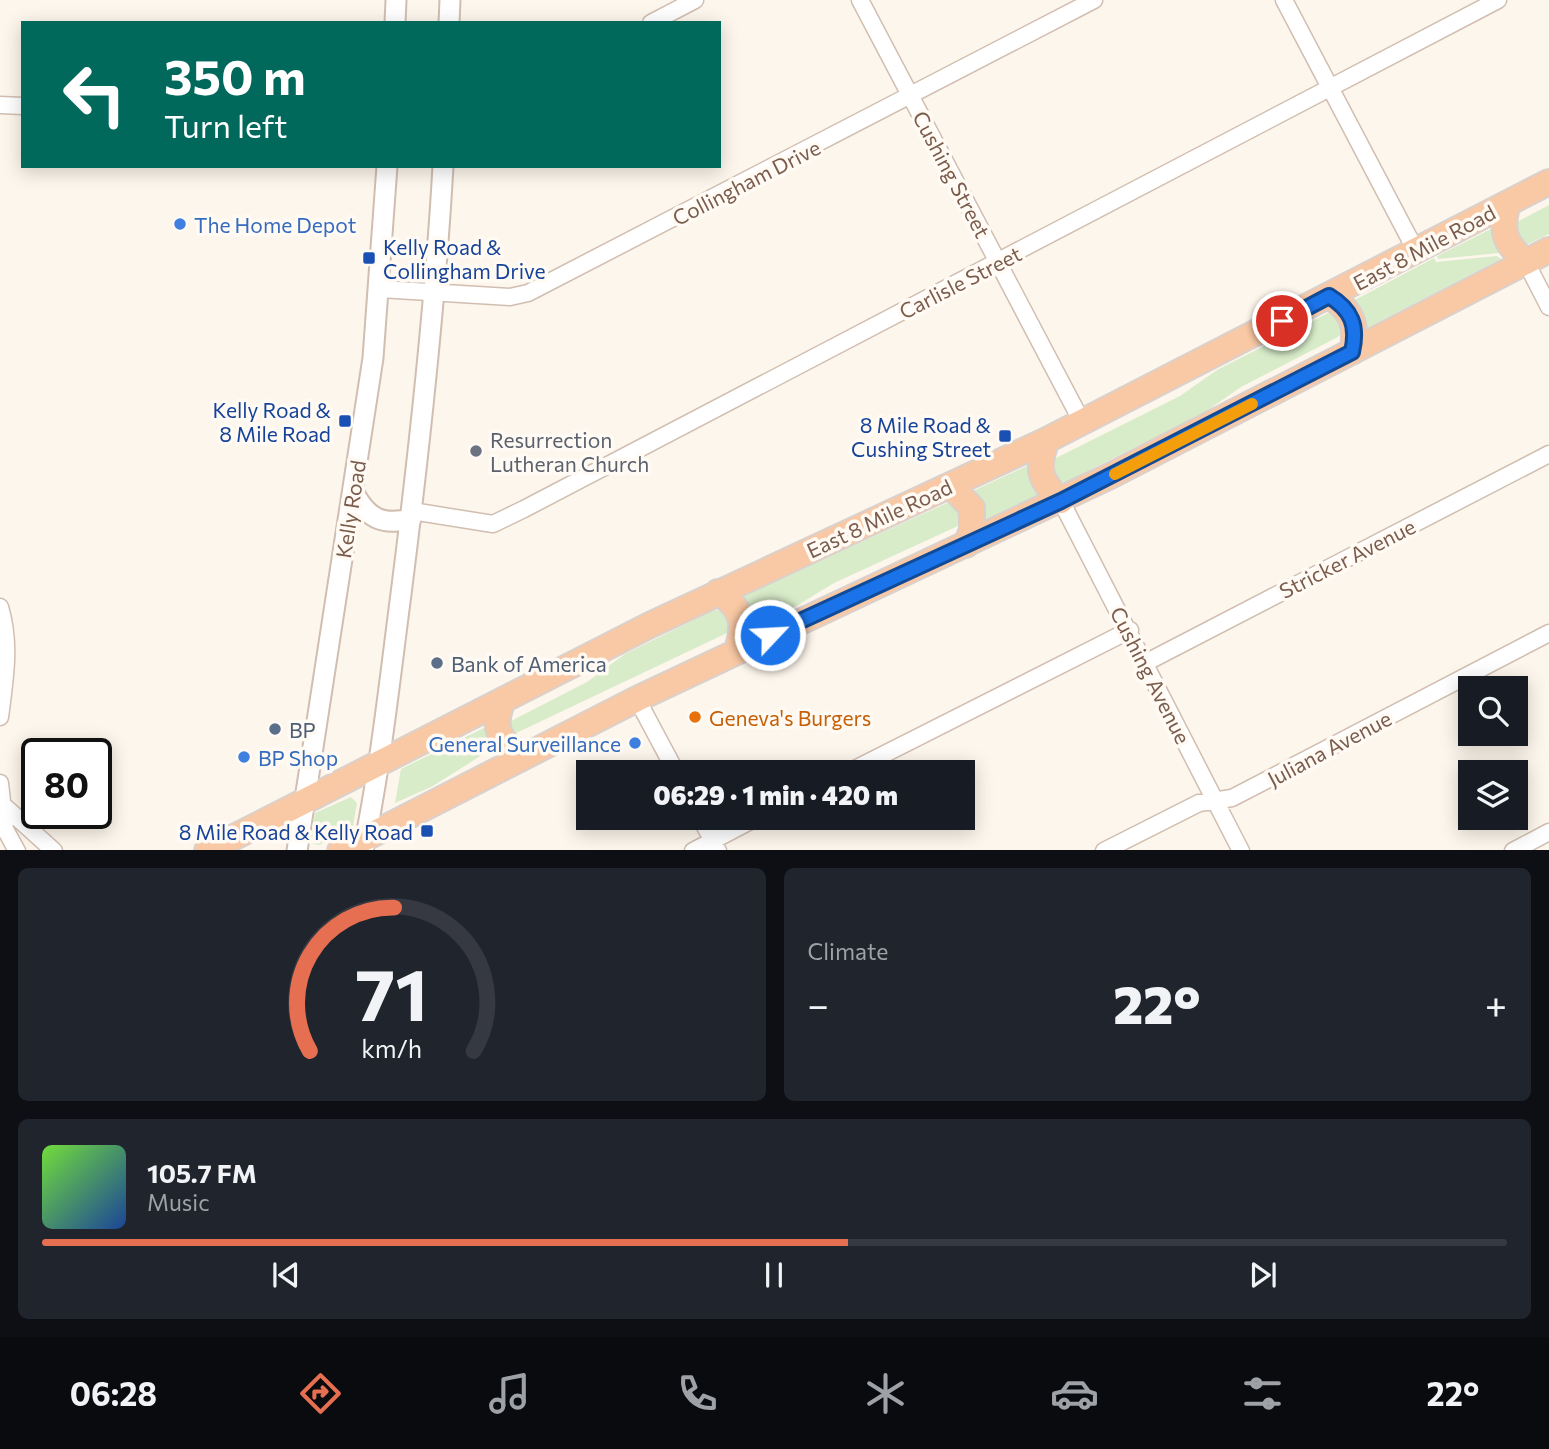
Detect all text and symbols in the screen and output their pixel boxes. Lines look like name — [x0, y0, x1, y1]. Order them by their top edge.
text: 350 m — [164, 45, 306, 105]
icon: left — [49, 49, 140, 140]
text: Turn left — [164, 105, 288, 145]
street label: Cushing Street — [908, 106, 996, 242]
street label: Collingham Drive — [668, 134, 824, 230]
street label: East 8 Mile Road — [1349, 199, 1499, 295]
place label: The Home Depot — [194, 212, 356, 237]
marker: The Home Depot — [172, 216, 188, 232]
place label: Kelly Road & Collingham Drive — [383, 234, 546, 283]
street label: Carlisle Street — [895, 240, 1025, 324]
marker: Kelly Road & Collingham Drive — [361, 250, 377, 266]
pin — [1252, 291, 1312, 351]
icon: arrive — [1263, 302, 1301, 340]
place label: Kelly Road & 8 Mile Road — [213, 397, 332, 446]
place label: 8 Mile Road & Cushing Street — [851, 412, 992, 461]
marker: Kelly Road & 8 Mile Road — [337, 413, 353, 429]
place label: Resurrection Lutheran Church — [490, 427, 649, 476]
marker: 8 Mile Road & Cushing Street — [997, 428, 1013, 444]
marker: Resurrection Lutheran Church — [468, 443, 484, 459]
street label: Kelly Road — [330, 458, 370, 560]
street label: East 8 Mile Road — [802, 473, 956, 563]
street label: Stricker Avenue — [1275, 513, 1419, 603]
position arrow — [733, 598, 807, 672]
street label: Cushing Avenue — [1106, 602, 1196, 748]
place label: Bank of America — [451, 651, 607, 676]
marker: Bank of America — [429, 655, 445, 671]
map controls — [1458, 676, 1528, 830]
button: search — [1458, 676, 1528, 746]
place label: Geneva's Burgers — [709, 705, 871, 730]
street label: Juliana Avenue — [1263, 705, 1395, 791]
marker: Geneva's Burgers — [687, 709, 703, 725]
place label: BP — [289, 717, 316, 742]
marker: BP — [267, 721, 283, 737]
place label: General Surveillance — [428, 731, 621, 756]
marker: General Surveillance — [627, 735, 643, 751]
speed limit sign: 80 — [21, 738, 112, 829]
place label: BP Shop — [258, 745, 338, 770]
marker: BP Shop — [236, 749, 252, 765]
button: layers — [1458, 760, 1528, 830]
text: 06:29 · 1 min · 420 m — [653, 779, 898, 810]
place label: 8 Mile Road & Kelly Road — [179, 819, 413, 844]
marker: 8 Mile Road & Kelly Road — [419, 823, 435, 839]
text: Climate — [808, 937, 889, 965]
text: 71 — [355, 947, 428, 1036]
text: 22° — [1113, 971, 1201, 1035]
text: − — [808, 980, 829, 1027]
text: + — [1485, 980, 1507, 1027]
text: km/h — [361, 1032, 422, 1062]
text: 105.7 FM — [147, 1157, 257, 1188]
text: Music — [147, 1188, 210, 1216]
icon: previous — [267, 1256, 305, 1294]
icon: pause — [755, 1256, 793, 1294]
icon: next — [1244, 1256, 1282, 1294]
icon: directions — [296, 1369, 345, 1418]
icon: music — [485, 1369, 534, 1418]
icon: phone — [673, 1369, 722, 1418]
icon: climate — [861, 1369, 910, 1418]
icon: car — [1050, 1369, 1099, 1418]
icon: filters — [1238, 1369, 1287, 1418]
text: 06:28 — [70, 1373, 157, 1413]
text: 22° — [1426, 1373, 1479, 1413]

